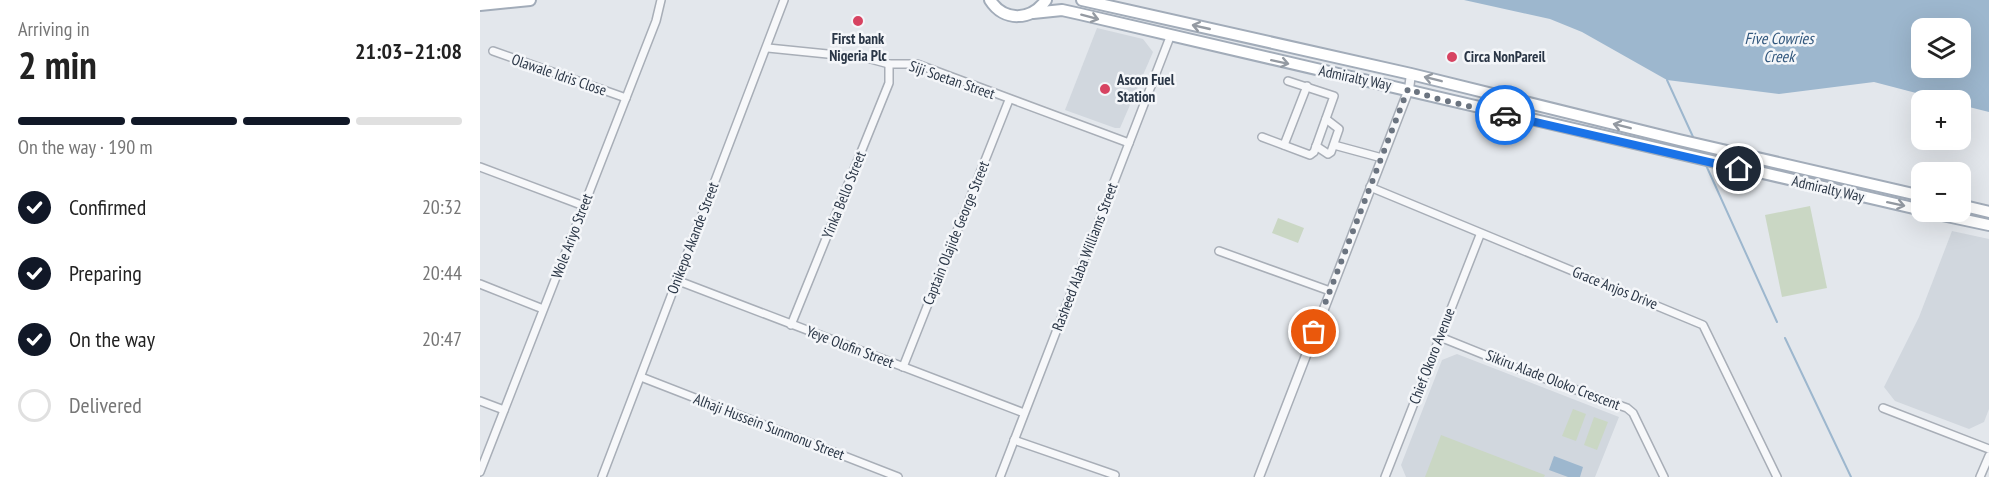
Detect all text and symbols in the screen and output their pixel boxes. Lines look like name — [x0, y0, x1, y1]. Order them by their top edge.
one-way arrow — [1080, 12, 1099, 23]
marker: First bank Nigeria Plc — [851, 14, 865, 28]
text: Arriving in — [18, 16, 90, 42]
map controls — [1911, 18, 1971, 222]
button: layers — [1911, 18, 1971, 78]
one-way arrow — [1192, 21, 1212, 32]
water label: Five Cowries Creek — [1744, 28, 1815, 66]
place label: First bank Nigeria Plc — [829, 29, 888, 65]
text: 21:03–21:08 — [355, 37, 462, 65]
text: 2 min — [18, 39, 97, 90]
place label: Circa NonPareil — [1464, 47, 1546, 66]
street label: Olawale Idris Close — [509, 49, 609, 100]
marker: Circa NonPareil — [1445, 50, 1459, 64]
street label: Siji Soetan Street — [907, 56, 998, 103]
one-way arrow — [1270, 57, 1289, 68]
street label: Admiralty Way — [1317, 61, 1393, 95]
place label: Ascon Fuel Station — [1116, 70, 1175, 106]
one-way arrow — [1423, 73, 1442, 85]
marker: Ascon Fuel Station — [1098, 82, 1112, 96]
courier — [1475, 85, 1535, 145]
button: + — [1911, 90, 1971, 150]
icon: car — [1489, 99, 1522, 132]
one-way arrow — [1613, 120, 1632, 132]
text: On the way · 190 m — [18, 134, 153, 160]
pin — [1713, 143, 1764, 194]
street label: Yinka Bello Street — [817, 148, 870, 241]
icon: home — [1722, 152, 1755, 185]
street label: Captain Olajide George Street — [918, 158, 993, 307]
button: − — [1911, 162, 1971, 222]
street label: Admiralty Way — [1790, 171, 1866, 206]
street label: Onikepo Akande Street — [662, 179, 723, 296]
street label: Rasheed Alaba Williams Street — [1048, 180, 1122, 334]
icon: check — [18, 191, 51, 224]
street label: Wole Ariyo Street — [547, 191, 596, 281]
text: Confirmed — [69, 193, 146, 221]
text: 20:32 — [422, 194, 462, 220]
one-way arrow — [1886, 199, 1905, 211]
icon: check — [18, 257, 51, 290]
text: Preparing — [69, 259, 142, 287]
text: 20:44 — [422, 260, 462, 286]
street label: Grace Anjos Drive — [1570, 262, 1661, 313]
street label: Chief Okoro Avenue — [1404, 305, 1459, 407]
pin — [1288, 306, 1339, 357]
icon: bag — [1297, 315, 1330, 348]
street label: Yeye Olofin Street — [804, 321, 897, 372]
icon: check — [18, 323, 51, 356]
text: On the way — [69, 325, 155, 353]
text: 20:47 — [422, 326, 462, 352]
street label: Sikiru Alade Oloko Crescent — [1483, 345, 1623, 414]
street label: Alhaji Hussein Sunmonu Street — [691, 389, 847, 464]
text: Delivered — [69, 391, 142, 419]

